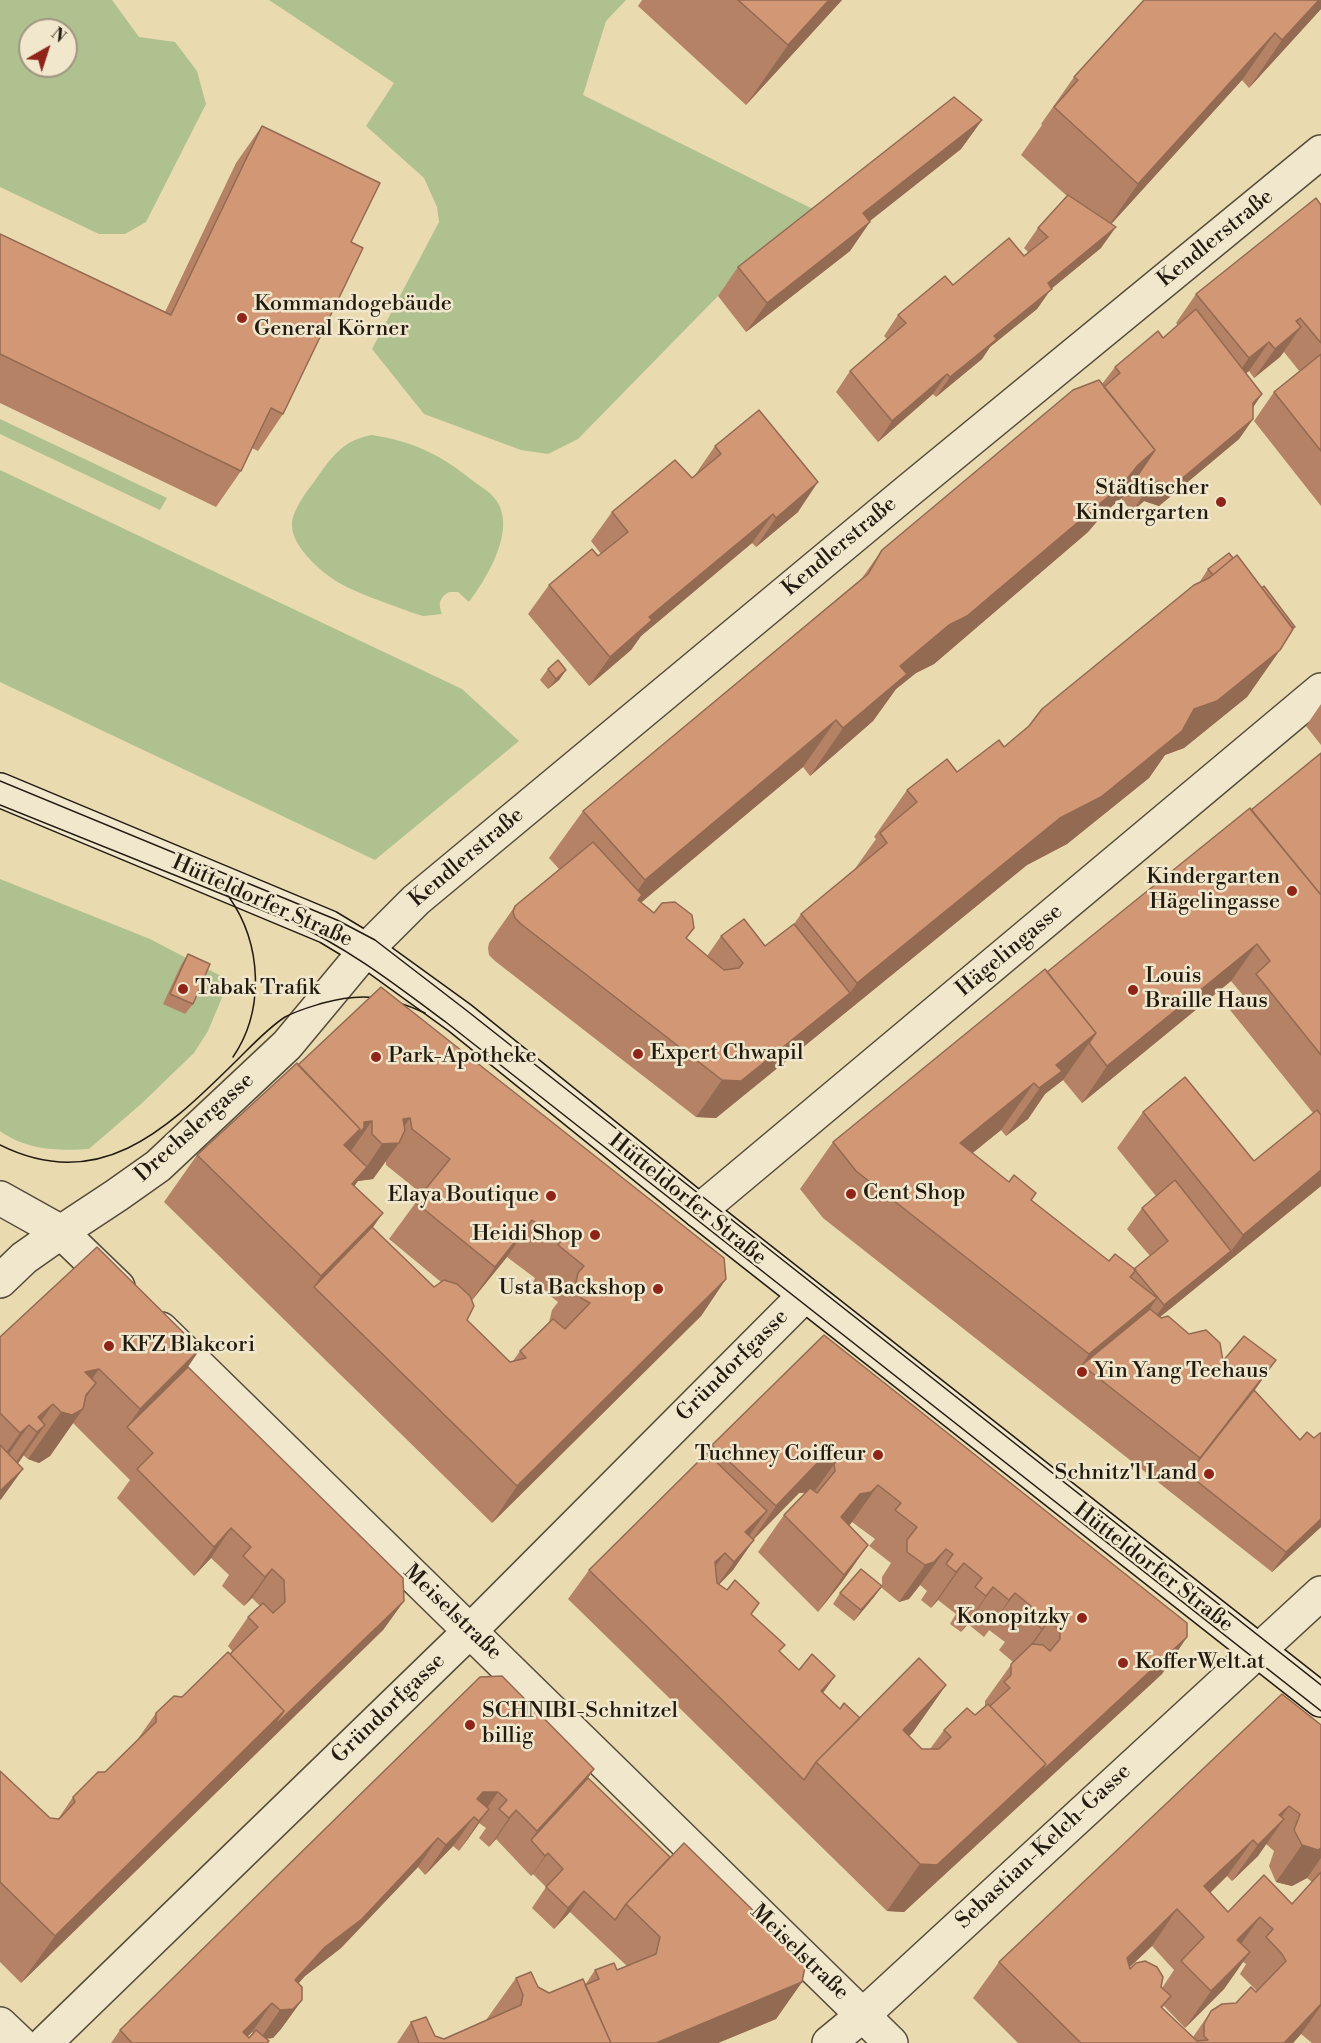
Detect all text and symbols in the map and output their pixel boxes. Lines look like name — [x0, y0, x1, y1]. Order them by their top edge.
north arrow — [18, 18, 78, 78]
text: N — [47, 24, 69, 47]
street label: Kendlerstraße — [1153, 184, 1279, 294]
place label: Kommandogebäude General Körner — [254, 292, 452, 344]
marker: Kommandogebäude General Körner — [235, 311, 249, 325]
place label: Städtischer Kindergarten — [1075, 476, 1209, 528]
street label: Kendlerstraße — [777, 491, 903, 603]
marker: Städtischer Kindergarten — [1214, 495, 1228, 509]
street label: Kendlerstraße — [404, 802, 530, 914]
street label: Hütteldorfer Straße — [167, 850, 357, 954]
place label: Kindergarten Hägelingasse — [1146, 865, 1280, 916]
marker: Kindergarten Hägelingasse — [1285, 884, 1299, 898]
street label: Hägelingasse — [951, 899, 1069, 1003]
place label: Louis Braille Haus — [1145, 964, 1268, 1016]
place label: Tabak Trafik — [195, 976, 320, 1002]
marker: Tabak Trafik — [176, 982, 190, 996]
marker: Louis Braille Haus — [1126, 983, 1140, 997]
place label: Expert Chwapil — [650, 1041, 804, 1067]
place label: Park-Apotheke — [388, 1044, 537, 1070]
marker: Expert Chwapil — [631, 1047, 645, 1061]
marker: Park-Apotheke — [369, 1050, 383, 1064]
street label: Drechslergasse — [130, 1068, 260, 1188]
street label: Hütteldorfer Straße — [603, 1128, 771, 1272]
place label: Cent Shop — [863, 1181, 965, 1207]
place label: Elaya Boutique — [387, 1183, 539, 1209]
marker: Cent Shop — [844, 1187, 858, 1201]
marker: Elaya Boutique — [544, 1189, 558, 1203]
place label: Heidi Shop — [472, 1222, 583, 1248]
marker: Heidi Shop — [588, 1228, 602, 1242]
place label: Usta Backshop — [499, 1276, 646, 1302]
marker: Usta Backshop — [651, 1282, 665, 1296]
street label: Gründorfgasse — [671, 1304, 795, 1428]
place label: KFZ Blakcori — [121, 1333, 255, 1359]
marker: KFZ Blakcori — [102, 1339, 116, 1353]
place label: Yin Yang Teehaus — [1094, 1359, 1268, 1385]
marker: Yin Yang Teehaus — [1075, 1365, 1089, 1379]
place label: Tuchney Coiffeur — [695, 1442, 866, 1468]
marker: Tuchney Coiffeur — [871, 1448, 885, 1462]
place label: Schnitz'l Land — [1055, 1461, 1197, 1487]
marker: Schnitz'l Land — [1202, 1467, 1216, 1481]
street label: Hütteldorfer Straße — [1068, 1498, 1238, 1638]
street label: Meiselstraße — [397, 1560, 507, 1666]
place label: Konopitzky — [956, 1605, 1070, 1631]
marker: Konopitzky — [1075, 1611, 1089, 1625]
street label: Gründorfgasse — [327, 1648, 451, 1770]
place label: KofferWelt.at — [1135, 1650, 1265, 1676]
marker: KofferWelt.at — [1116, 1656, 1130, 1670]
place label: SCHNIBI-Schnitzel billig — [482, 1699, 678, 1750]
marker: SCHNIBI-Schnitzel billig — [463, 1718, 477, 1732]
street label: Sebastian-Kelch-Gasse — [951, 1759, 1137, 1935]
street label: Meiselstraße — [744, 1900, 854, 2006]

